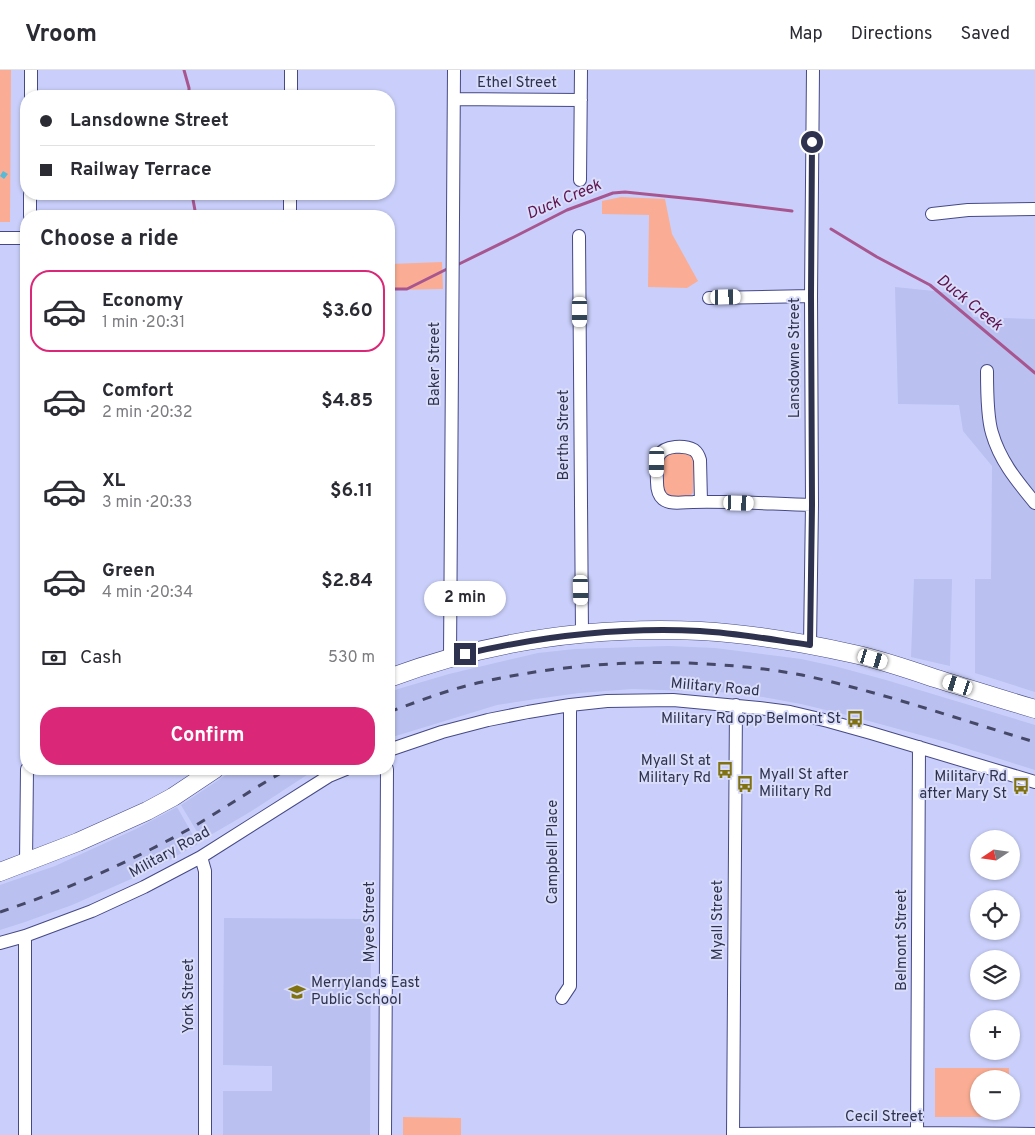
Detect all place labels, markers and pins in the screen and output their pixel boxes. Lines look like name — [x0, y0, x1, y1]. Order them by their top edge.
bus stop icon: Military Rd opp Belmont St — [845, 709, 865, 729]
place label: Military Rd opp Belmont St — [661, 710, 841, 729]
place label: Myall St at Military Rd — [638, 752, 711, 788]
bus stop icon: Myall St at Military Rd — [715, 760, 735, 780]
place label: Myall St after Military Rd — [759, 766, 849, 802]
place label: Military Rd after Mary St — [919, 768, 1007, 804]
bus stop icon: Myall St after Military Rd — [735, 774, 755, 794]
bus stop icon: Military Rd after Mary St — [1011, 776, 1031, 796]
place label: Merrylands East Public School — [311, 974, 420, 1010]
school or university icon: Merrylands East Public School — [287, 982, 307, 1002]

